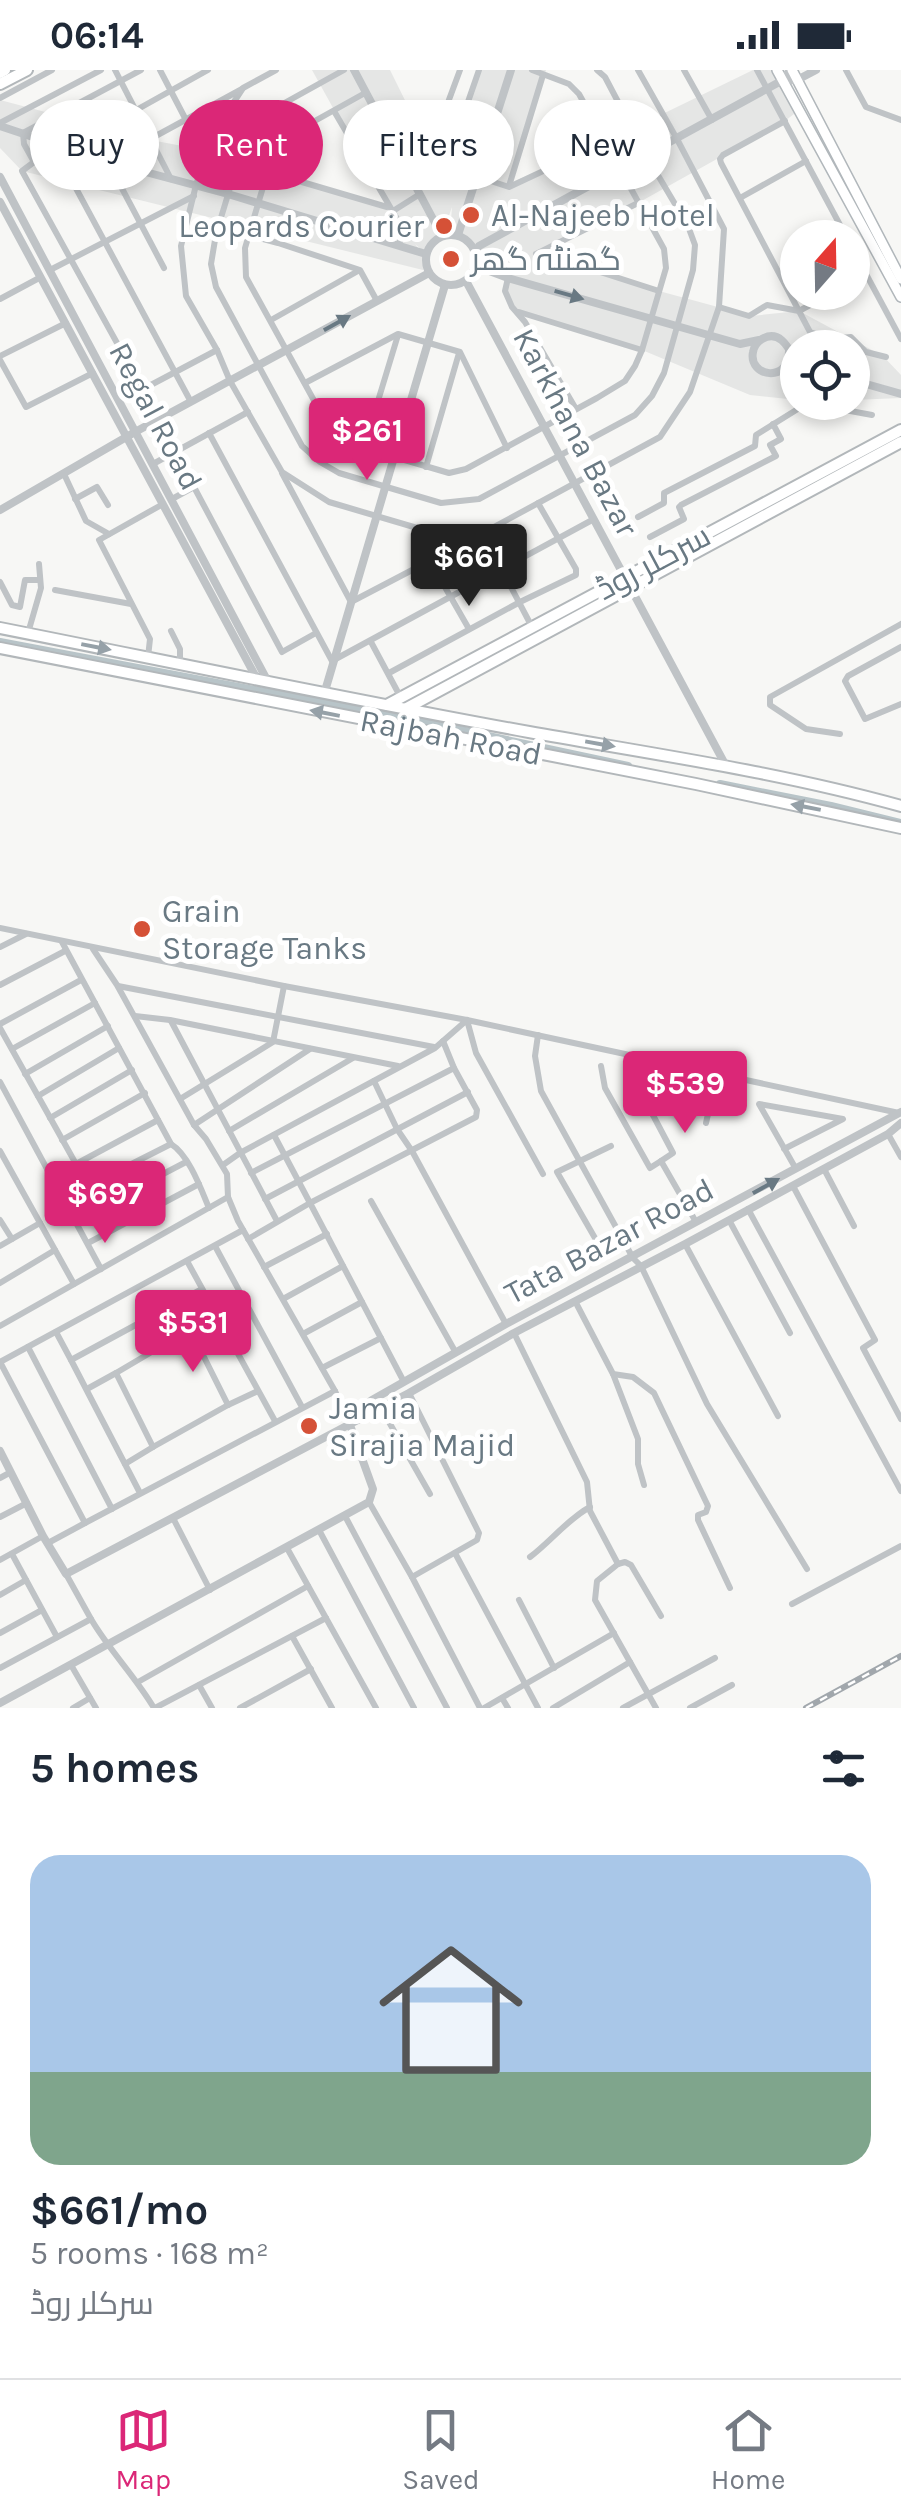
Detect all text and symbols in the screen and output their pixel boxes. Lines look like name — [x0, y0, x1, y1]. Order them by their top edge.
text: 06:14 — [50, 13, 144, 58]
chip: Buy — [30, 100, 159, 190]
chip: Rent — [179, 100, 323, 190]
chip: Filters — [343, 100, 514, 190]
chip: New — [534, 100, 671, 190]
place label: Al-Najeeb Hotel — [491, 197, 715, 234]
marker: Al-Najeeb Hotel — [460, 204, 482, 226]
place label: Leopards Courier — [178, 208, 424, 245]
marker: Leopards Courier — [433, 215, 455, 237]
north arrow — [780, 220, 870, 310]
map controls — [780, 220, 870, 420]
place label: گھنٹہ گھر — [469, 241, 621, 278]
marker: گھنٹہ گھر — [440, 248, 462, 270]
one-way arrow — [554, 288, 585, 303]
one-way arrow — [322, 315, 351, 332]
street label: Karkhana Bazar — [505, 322, 646, 543]
button: locate — [780, 330, 870, 420]
street label: Regal Road — [101, 336, 210, 496]
pin: $261 — [308, 398, 426, 483]
text: $261 — [331, 412, 403, 449]
street label: سرکلر روڈ — [590, 517, 717, 608]
pin: $661 — [410, 524, 528, 609]
text: $661 — [433, 538, 505, 575]
one-way arrow — [81, 639, 112, 655]
street label: Rajbah Road — [357, 702, 545, 773]
one-way arrow — [308, 705, 340, 720]
one-way arrow — [584, 737, 616, 752]
one-way arrow — [790, 798, 821, 814]
place label: Grain Storage Tanks — [162, 893, 367, 967]
marker: Grain Storage Tanks — [131, 918, 153, 940]
pin: $539 — [626, 1051, 744, 1136]
text: $539 — [645, 1065, 725, 1102]
pin: $697 — [46, 1161, 164, 1246]
street label: Tata Bazar Road — [498, 1171, 720, 1312]
text: $697 — [67, 1175, 143, 1212]
one-way arrow — [751, 1177, 780, 1194]
pin: $531 — [134, 1290, 252, 1375]
text: $531 — [157, 1304, 229, 1341]
place label: Jamia Sirajia Majid — [329, 1390, 515, 1464]
marker: Jamia Sirajia Majid — [298, 1415, 320, 1437]
icon: filters — [816, 1741, 871, 1796]
text: 5 homes — [30, 1743, 199, 1793]
icon: home — [361, 1920, 541, 2100]
text: $661/mo — [30, 2185, 208, 2235]
text: 5 rooms · 168 m² — [30, 2235, 269, 2272]
text: سرکلر روڈ — [30, 2285, 154, 2322]
tab: Map — [116, 2403, 171, 2496]
tab: Saved — [402, 2403, 480, 2496]
tab: Home — [711, 2403, 785, 2496]

